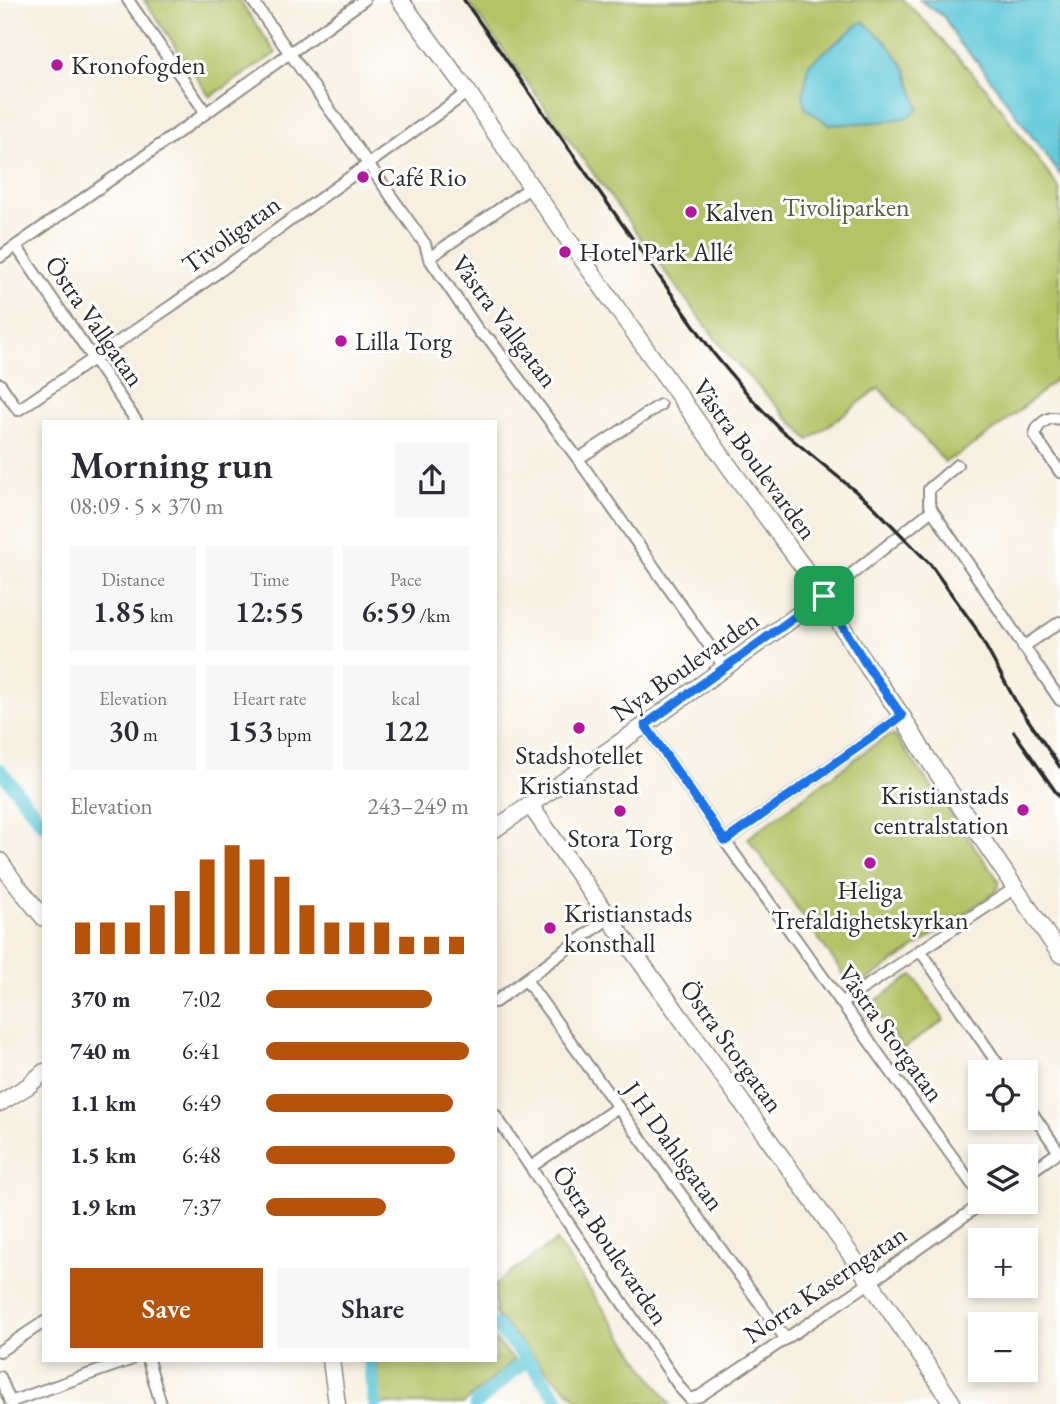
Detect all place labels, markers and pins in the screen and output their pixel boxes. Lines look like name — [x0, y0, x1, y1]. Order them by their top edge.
place label: Kronofogden — [71, 48, 206, 82]
marker: Kronofogden — [49, 57, 65, 73]
place label: Café Rio — [377, 160, 467, 194]
marker: Café Rio — [355, 169, 371, 185]
place label: Kalven — [705, 195, 774, 229]
marker: Kalven — [683, 204, 699, 220]
place label: Hotel Park Allé — [579, 235, 733, 269]
marker: Hotel Park Allé — [557, 244, 573, 260]
place label: Lilla Torg — [355, 324, 453, 358]
marker: Lilla Torg — [333, 333, 349, 349]
pin — [794, 566, 854, 626]
marker: Stadshotellet Kristianstad — [571, 720, 587, 736]
place label: Stadshotellet Kristianstad — [515, 738, 643, 802]
place label: Kristianstads centralstation — [874, 778, 1009, 842]
marker: Kristianstads centralstation — [1015, 802, 1031, 818]
marker: Stora Torg — [612, 803, 628, 819]
place label: Stora Torg — [568, 821, 673, 855]
marker: Heliga Trefaldighetskyrkan — [862, 855, 878, 871]
place label: Heliga Trefaldighetskyrkan — [771, 873, 969, 937]
place label: Kristianstads konsthall — [564, 896, 692, 960]
marker: Kristianstads konsthall — [542, 920, 558, 936]

